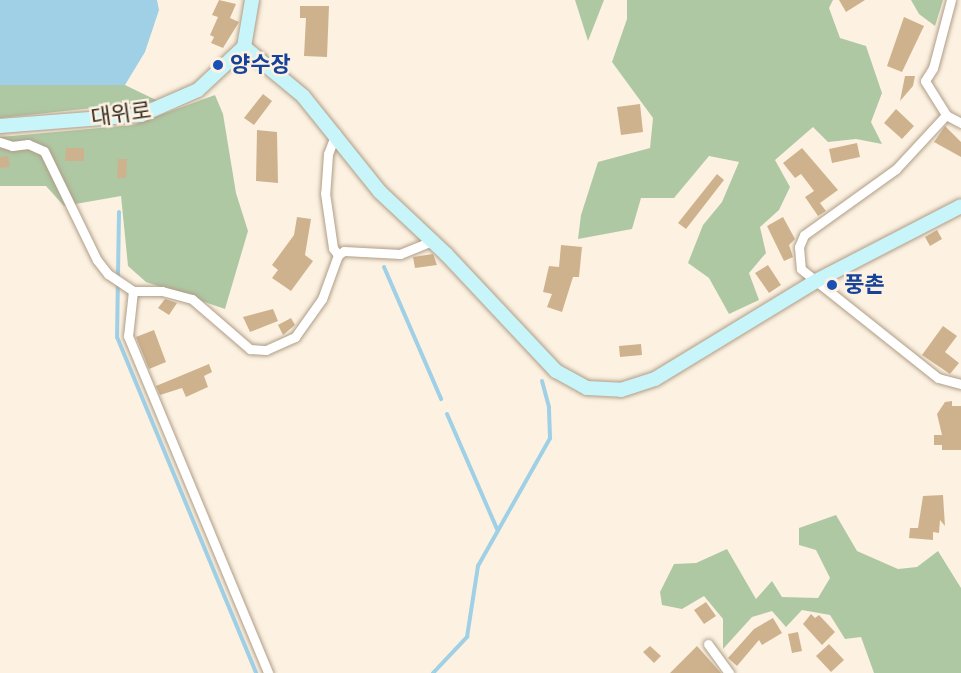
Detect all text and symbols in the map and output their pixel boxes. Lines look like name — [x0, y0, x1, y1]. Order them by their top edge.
place label: 양수장 — [230, 52, 291, 78]
marker: 양수장 — [211, 58, 225, 72]
street label: 대위로 — [89, 97, 153, 131]
place label: 풍촌 — [844, 272, 884, 298]
marker: 풍촌 — [825, 278, 839, 292]

